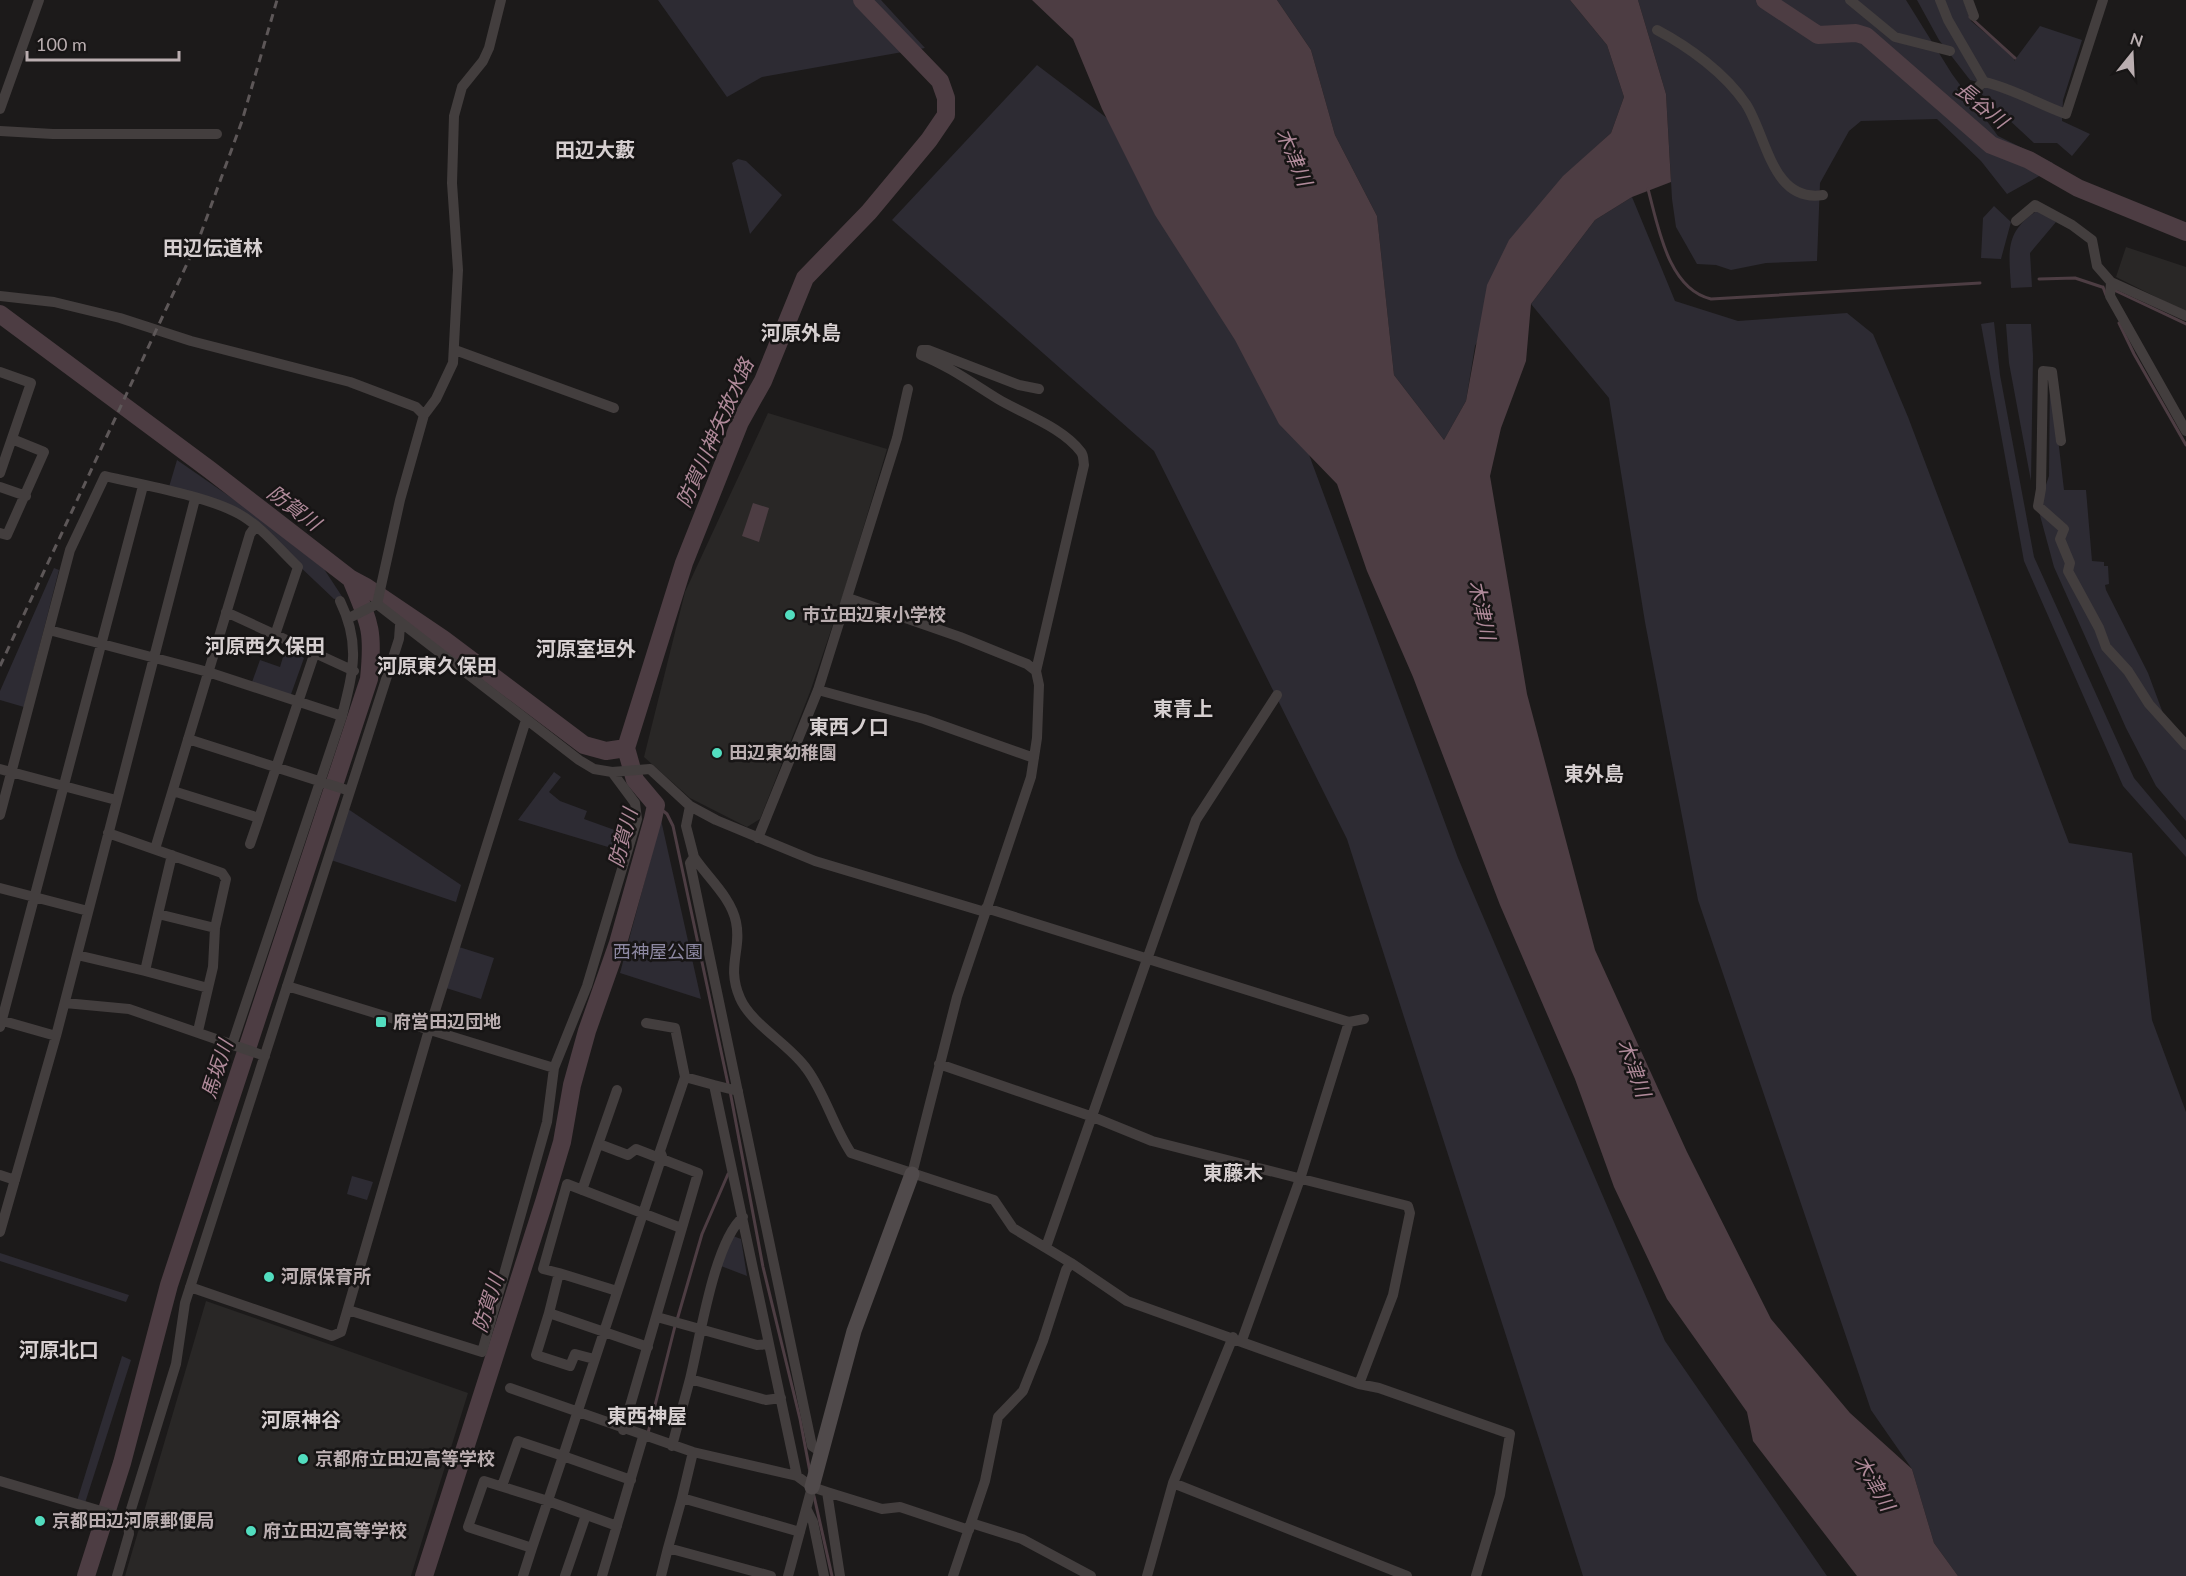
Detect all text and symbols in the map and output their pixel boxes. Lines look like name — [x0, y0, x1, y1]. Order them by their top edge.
scale bar — [27, 24, 178, 62]
north arrow — [2102, 24, 2162, 84]
text: N — [2128, 28, 2146, 50]
text: 100 m — [36, 33, 87, 55]
water label: 長谷川 — [1952, 76, 2015, 134]
water label: 木津川 — [1272, 124, 1318, 191]
district label: 田辺大藪 — [555, 137, 635, 161]
district label: 田辺伝道林 — [163, 235, 263, 259]
district label: 河原外島 — [761, 320, 841, 344]
water label: 防賀川神矢放水路 — [671, 353, 758, 511]
water label: 防賀川 — [263, 480, 327, 536]
water label: 木津川 — [1465, 578, 1501, 644]
place label: 市立田辺東小学校 — [802, 603, 946, 625]
marker: 市立田辺東小学校 — [783, 608, 797, 622]
district label: 河原西久保田 — [205, 633, 325, 657]
district label: 河原室垣外 — [536, 636, 636, 660]
district label: 河原東久保田 — [377, 653, 497, 677]
district label: 東青上 — [1153, 696, 1213, 720]
district label: 東西ノ口 — [809, 714, 889, 738]
place label: 田辺東幼稚園 — [729, 741, 837, 763]
marker: 田辺東幼稚園 — [710, 746, 724, 760]
district label: 東外島 — [1564, 761, 1624, 785]
water label: 防賀川 — [603, 804, 642, 870]
park label: 西神屋公園 — [613, 940, 703, 962]
place label: 府営田辺団地 — [393, 1010, 501, 1032]
marker: 府営田辺団地 — [374, 1015, 388, 1029]
water label: 馬坂川 — [195, 1035, 237, 1101]
water label: 木津川 — [1613, 1035, 1657, 1102]
district label: 東藤木 — [1203, 1160, 1263, 1184]
place label: 河原保育所 — [281, 1265, 371, 1287]
water label: 防賀川 — [466, 1269, 508, 1335]
marker: 河原保育所 — [262, 1270, 276, 1284]
district label: 河原北口 — [19, 1337, 99, 1361]
district label: 東西神屋 — [607, 1403, 687, 1427]
district label: 河原神谷 — [261, 1407, 341, 1431]
place label: 京都府立田辺高等学校 — [315, 1447, 495, 1469]
water label: 木津川 — [1849, 1451, 1901, 1516]
marker: 京都府立田辺高等学校 — [296, 1452, 310, 1466]
place label: 京都田辺河原郵便局 — [52, 1509, 214, 1531]
marker: 京都田辺河原郵便局 — [33, 1514, 47, 1528]
place label: 府立田辺高等学校 — [263, 1519, 407, 1541]
marker: 府立田辺高等学校 — [244, 1524, 258, 1538]

